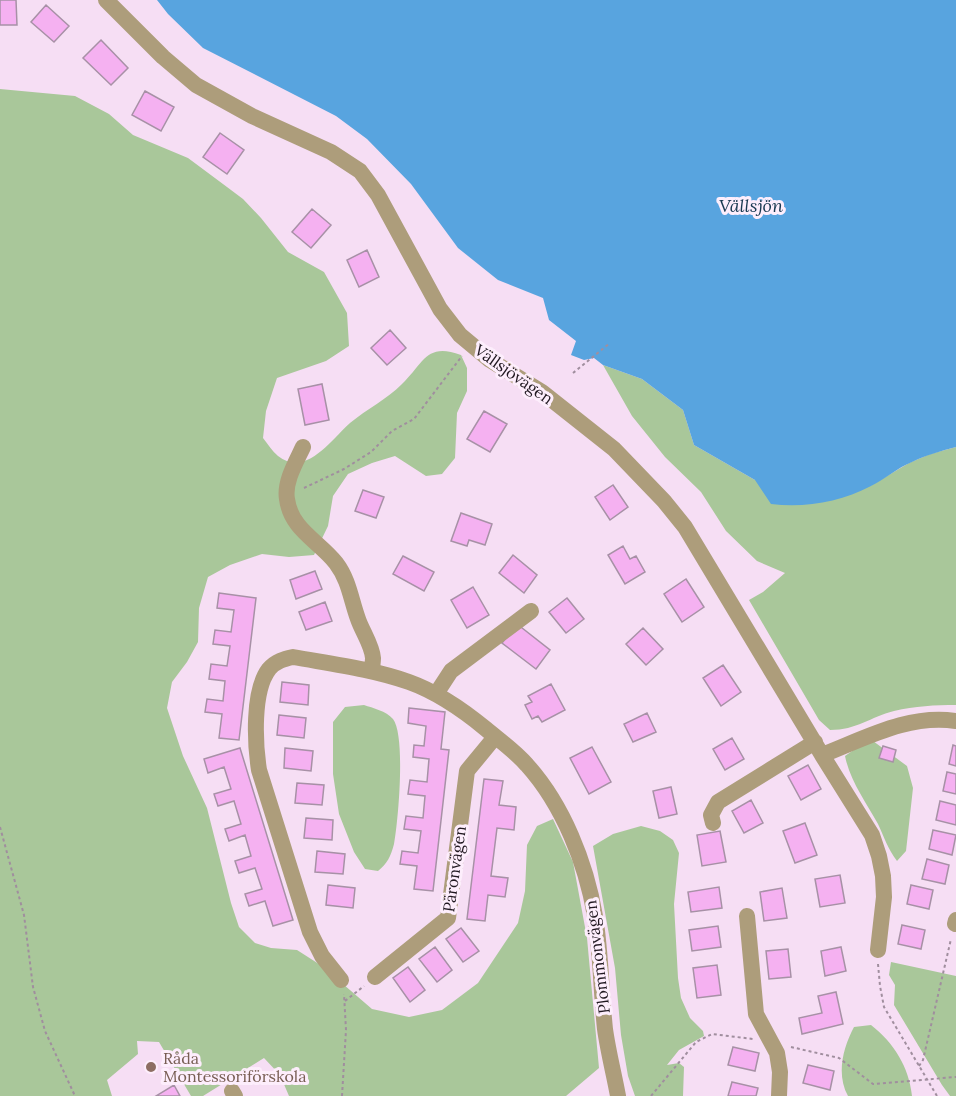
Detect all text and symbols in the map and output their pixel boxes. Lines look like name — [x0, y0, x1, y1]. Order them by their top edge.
water label: Vällsjön — [719, 194, 783, 217]
street label: Vällsjövägen — [470, 339, 557, 409]
street label: Päronvägen — [438, 824, 470, 913]
street label: Plommonvägen — [580, 899, 614, 1015]
place label: Råda Montessoriförskola — [163, 1048, 306, 1086]
marker: Råda Montessoriförskola — [144, 1060, 158, 1074]

